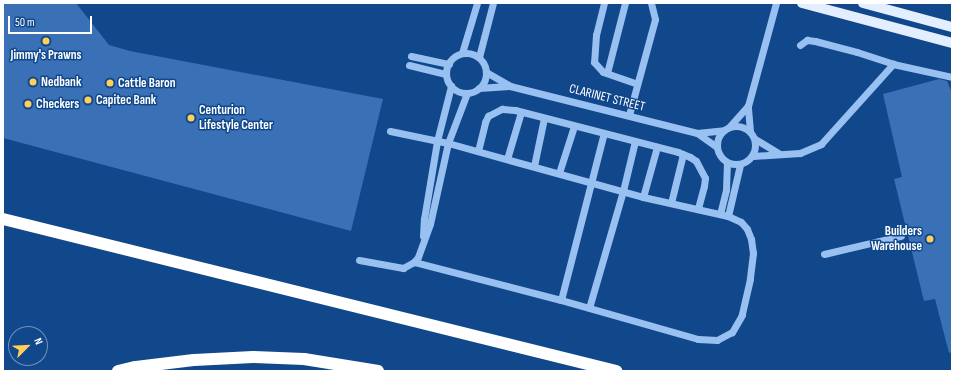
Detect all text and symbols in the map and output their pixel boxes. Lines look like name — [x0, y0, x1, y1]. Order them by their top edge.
scale bar — [10, 8, 94, 34]
text: 50 m — [15, 15, 35, 30]
marker: Jimmy's Prawns — [41, 36, 51, 46]
place label: Jimmy's Prawns — [10, 47, 82, 63]
place label: Nedbank — [41, 74, 81, 90]
place label: Cattle Baron — [118, 75, 176, 91]
marker: Nedbank — [28, 77, 38, 87]
marker: Cattle Baron — [105, 78, 115, 88]
street label: CLARINET STREET — [568, 81, 646, 115]
place label: Capitec Bank — [96, 92, 156, 108]
marker: Capitec Bank — [83, 95, 93, 105]
place label: Checkers — [36, 96, 79, 112]
marker: Checkers — [23, 99, 33, 109]
place label: Centurion Lifestyle Center — [199, 103, 273, 134]
marker: Centurion Lifestyle Center — [186, 113, 196, 123]
place label: Builders Warehouse — [871, 224, 922, 255]
marker: Builders Warehouse — [925, 234, 935, 244]
north arrow — [8, 326, 48, 366]
text: N — [31, 336, 46, 347]

